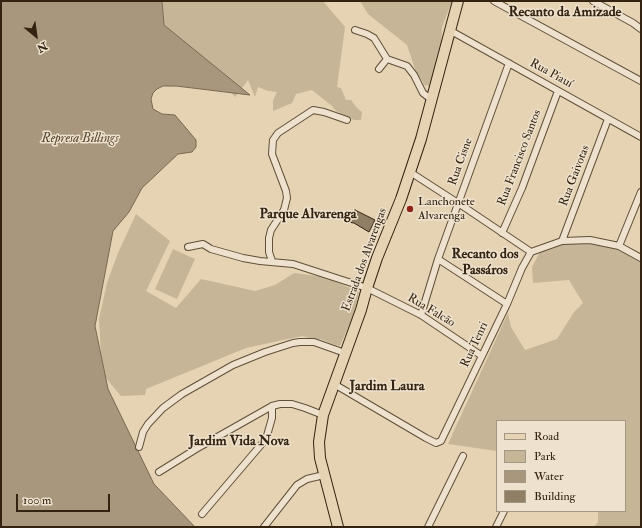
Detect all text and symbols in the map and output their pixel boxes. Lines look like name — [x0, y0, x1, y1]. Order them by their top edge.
district label: Recanto da Amizade — [509, 5, 621, 21]
north arrow — [16, 16, 56, 56]
text: N — [35, 39, 50, 55]
street label: Rua Piauí — [527, 56, 575, 92]
street label: Rua Francisco Santos — [495, 108, 545, 208]
water label: Represa Billings — [42, 131, 118, 147]
street label: Rua Cisne — [446, 136, 476, 188]
street label: Rua Gaivotas — [557, 144, 593, 208]
place label: Lanchonete Alvarenga — [418, 195, 475, 223]
marker: Lanchonete Alvarenga — [405, 204, 415, 214]
street label: Estrada dos Alvarengas — [340, 206, 390, 314]
district label: Parque Alvarenga — [259, 207, 357, 223]
district label: Recanto dos Passáros — [452, 247, 518, 280]
street label: Rua Falcão — [405, 291, 457, 331]
street label: Rua Tenri — [458, 320, 492, 370]
district label: Jardim Laura — [350, 379, 424, 395]
legend — [496, 420, 626, 512]
text: Road — [534, 429, 559, 444]
district label: Jardim Vida Nova — [189, 434, 289, 450]
text: Park — [534, 449, 556, 464]
text: Water — [534, 469, 563, 484]
scale bar — [18, 486, 112, 512]
text: Building — [534, 489, 575, 504]
text: 100 m — [23, 493, 51, 508]

